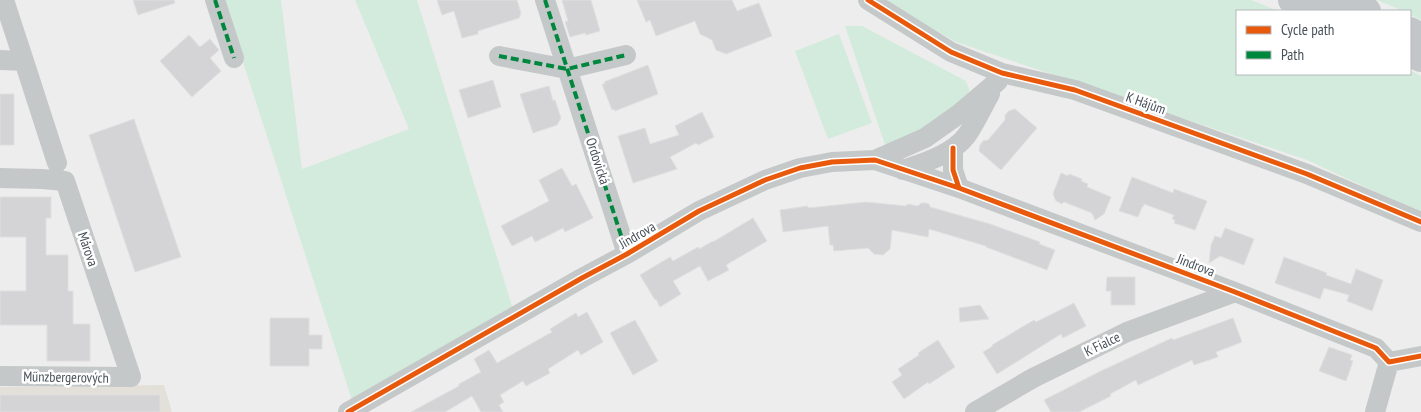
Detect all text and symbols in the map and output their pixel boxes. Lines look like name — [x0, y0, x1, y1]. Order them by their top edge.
legend — [1236, 10, 1411, 75]
text: Cycle path — [1281, 20, 1334, 39]
text: Path — [1281, 45, 1304, 64]
street label: K Hájům — [1124, 88, 1168, 118]
street label: Ordovická — [582, 135, 614, 187]
street label: Jindrova — [615, 217, 659, 253]
street label: Márova — [74, 229, 102, 269]
street label: Jindrova — [1173, 249, 1218, 280]
street label: K Fialce — [1081, 328, 1123, 360]
street label: Münzbergerových — [23, 367, 109, 387]

